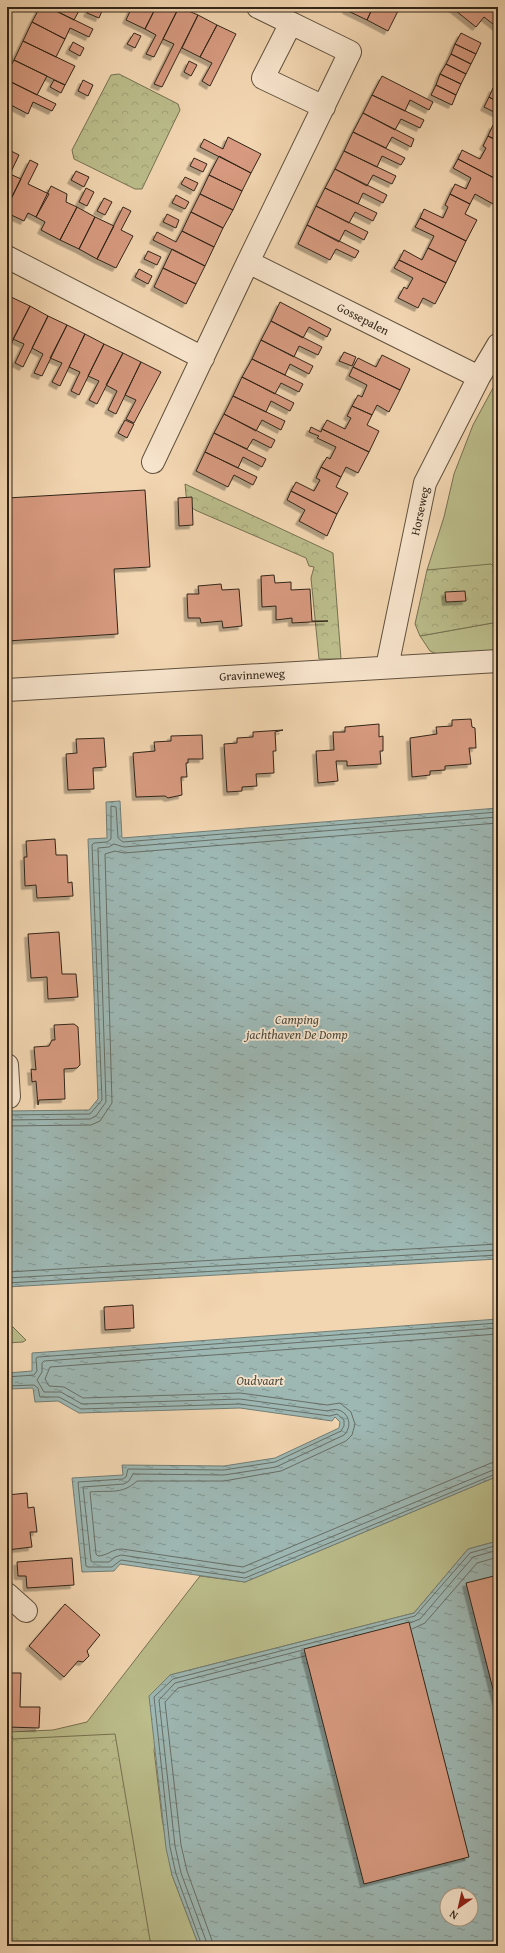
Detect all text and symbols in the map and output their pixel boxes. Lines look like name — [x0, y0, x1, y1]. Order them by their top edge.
street label: Gossepalen — [334, 298, 392, 339]
street label: Horseweg — [406, 485, 433, 537]
street label: Gravinneweg — [219, 664, 285, 685]
water label: Camping jachthaven De Domp — [243, 1010, 348, 1044]
water label: Oudvaart — [237, 1371, 284, 1390]
north arrow — [439, 1887, 479, 1927]
text: N — [445, 1906, 461, 1924]

